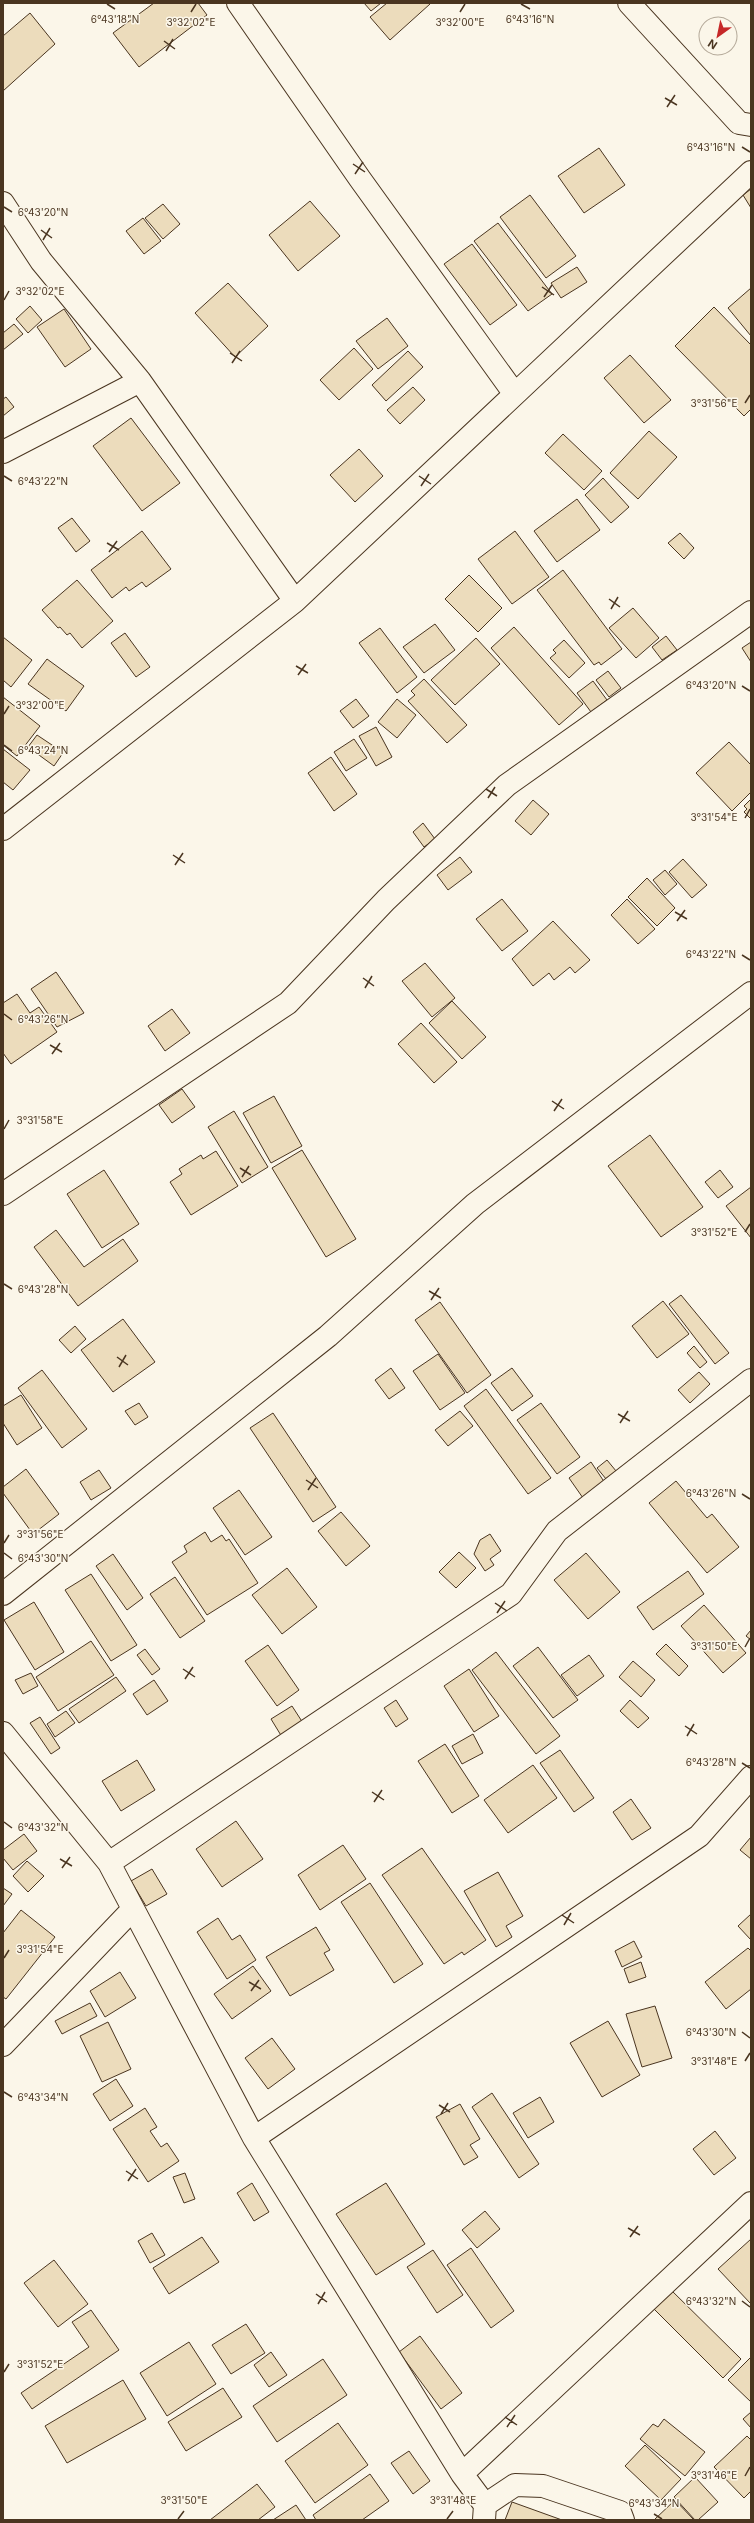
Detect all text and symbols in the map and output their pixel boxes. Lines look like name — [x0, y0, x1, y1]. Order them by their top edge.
text: 6°43'18"N — [91, 13, 139, 25]
text: 6°43'16"N — [506, 13, 554, 25]
text: 3°32'02"E — [167, 16, 215, 28]
text: 3°32'00"E — [435, 16, 485, 28]
north arrow — [698, 16, 738, 56]
text: N — [705, 36, 720, 53]
text: 6°43'16"N — [687, 141, 735, 153]
text: 6°43'20"N — [18, 206, 68, 218]
text: 3°32'02"E — [16, 285, 64, 297]
text: 3°31'56"E — [691, 397, 737, 409]
text: 6°43'22"N — [18, 475, 68, 487]
text: 6°43'20"N — [686, 679, 736, 691]
text: 3°32'00"E — [15, 699, 65, 711]
text: 6°43'24"N — [18, 744, 68, 756]
text: 3°31'54"E — [690, 811, 738, 823]
text: 6°43'22"N — [686, 948, 736, 960]
text: 6°43'26"N — [18, 1013, 68, 1025]
text: 3°31'58"E — [17, 1114, 63, 1126]
text: 3°31'52"E — [691, 1226, 737, 1238]
text: 6°43'28"N — [18, 1283, 68, 1295]
text: 6°43'26"N — [686, 1487, 736, 1499]
text: 3°31'56"E — [17, 1528, 63, 1540]
text: 6°43'30"N — [18, 1552, 68, 1564]
text: 3°31'50"E — [691, 1640, 737, 1652]
text: 6°43'28"N — [686, 1756, 736, 1768]
text: 6°43'32"N — [18, 1821, 68, 1833]
text: 3°31'54"E — [16, 1943, 64, 1955]
text: 6°43'30"N — [686, 2026, 736, 2038]
text: 3°31'48"E — [691, 2055, 737, 2067]
text: 6°43'34"N — [18, 2091, 68, 2103]
text: 6°43'32"N — [686, 2295, 736, 2307]
text: 3°31'52"E — [17, 2358, 63, 2370]
text: 3°31'46"E — [691, 2469, 737, 2481]
text: 3°31'50"E — [161, 2494, 207, 2506]
text: 3°31'48"E — [430, 2494, 476, 2506]
text: 6°43'34"N — [629, 2497, 679, 2509]

